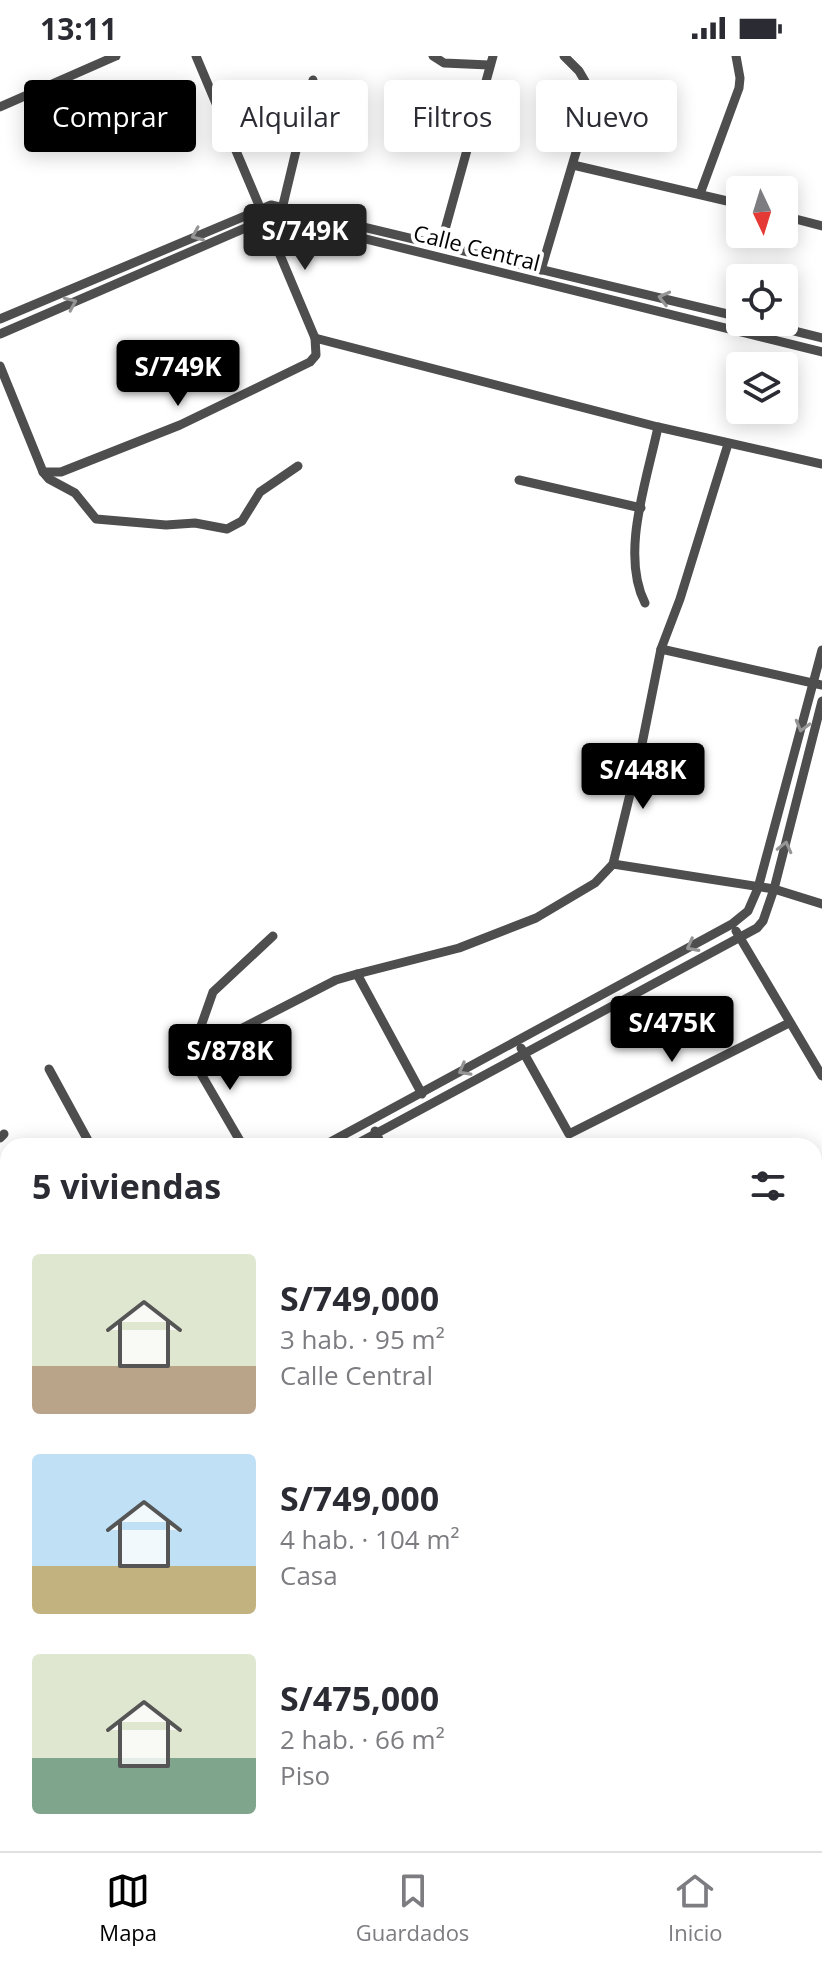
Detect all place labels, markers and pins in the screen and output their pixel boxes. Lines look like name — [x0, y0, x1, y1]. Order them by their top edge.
pin: S/749K — [240, 204, 370, 272]
pin: S/749K — [113, 340, 243, 408]
pin: S/448K — [578, 743, 708, 811]
pin: S/475K — [607, 996, 737, 1064]
pin: S/878K — [165, 1024, 295, 1092]

